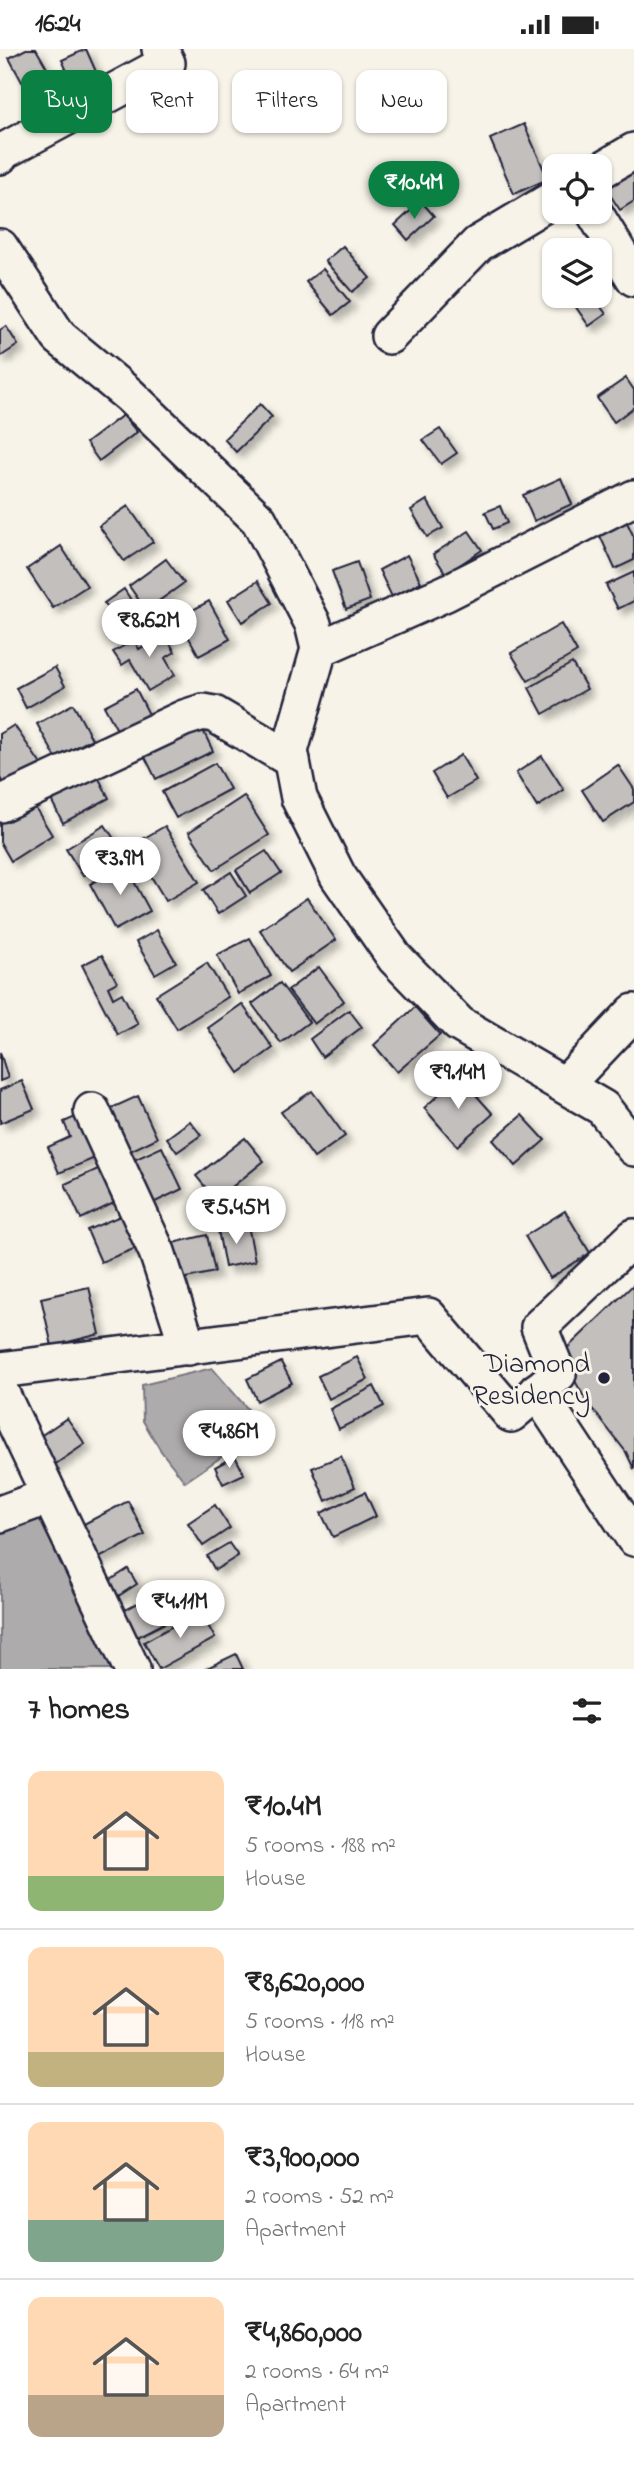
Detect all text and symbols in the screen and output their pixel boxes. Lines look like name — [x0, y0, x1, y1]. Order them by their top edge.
text: 16:24 — [35, 6, 81, 44]
chip: Buy — [21, 70, 112, 133]
chip: Rent — [126, 70, 218, 133]
chip: Filters — [232, 70, 342, 133]
chip: New — [356, 70, 447, 133]
map controls — [542, 154, 612, 308]
button: locate — [542, 154, 612, 224]
pin: ₹10.4M — [357, 162, 471, 221]
text: ₹10.4M — [384, 167, 444, 200]
button: layers — [542, 238, 612, 308]
pin: ₹8.62M — [92, 599, 206, 659]
text: ₹8.62M — [118, 605, 180, 638]
pin: ₹3.9M — [71, 837, 169, 897]
text: ₹3.9M — [96, 843, 144, 876]
pin: ₹9.14M — [401, 1051, 515, 1111]
text: ₹9.14M — [430, 1057, 486, 1090]
pin: ₹5.45M — [179, 1187, 293, 1246]
text: ₹5.45M — [202, 1192, 270, 1225]
place label: Diamond Residency — [473, 1345, 590, 1418]
marker: Diamond Residency — [596, 1370, 612, 1386]
pin: ₹4.86M — [172, 1411, 286, 1470]
text: ₹4.86M — [199, 1416, 259, 1449]
pin: ₹4.11M — [123, 1581, 237, 1640]
text: ₹4.11M — [152, 1586, 208, 1619]
text: 7 homes — [28, 1689, 130, 1733]
icon: filters — [568, 1692, 606, 1730]
text: ₹10.4M — [245, 1786, 322, 1830]
icon: home — [84, 1799, 168, 1883]
text: 5 rooms · 188 m² — [245, 1830, 396, 1863]
text: House — [245, 1863, 305, 1896]
text: ₹8,620,000 — [245, 1962, 365, 2006]
icon: home — [84, 1975, 168, 2059]
text: 5 rooms · 118 m² — [245, 2006, 395, 2039]
text: House — [245, 2039, 305, 2072]
text: ₹3,900,000 — [245, 2137, 360, 2181]
icon: home — [84, 2150, 168, 2234]
text: 2 rooms · 52 m² — [245, 2181, 394, 2214]
text: Apartment — [245, 2214, 346, 2247]
text: ₹4,860,000 — [245, 2312, 362, 2356]
icon: home — [84, 2325, 168, 2409]
text: 2 rooms · 64 m² — [245, 2356, 389, 2389]
text: Apartment — [245, 2389, 346, 2422]

